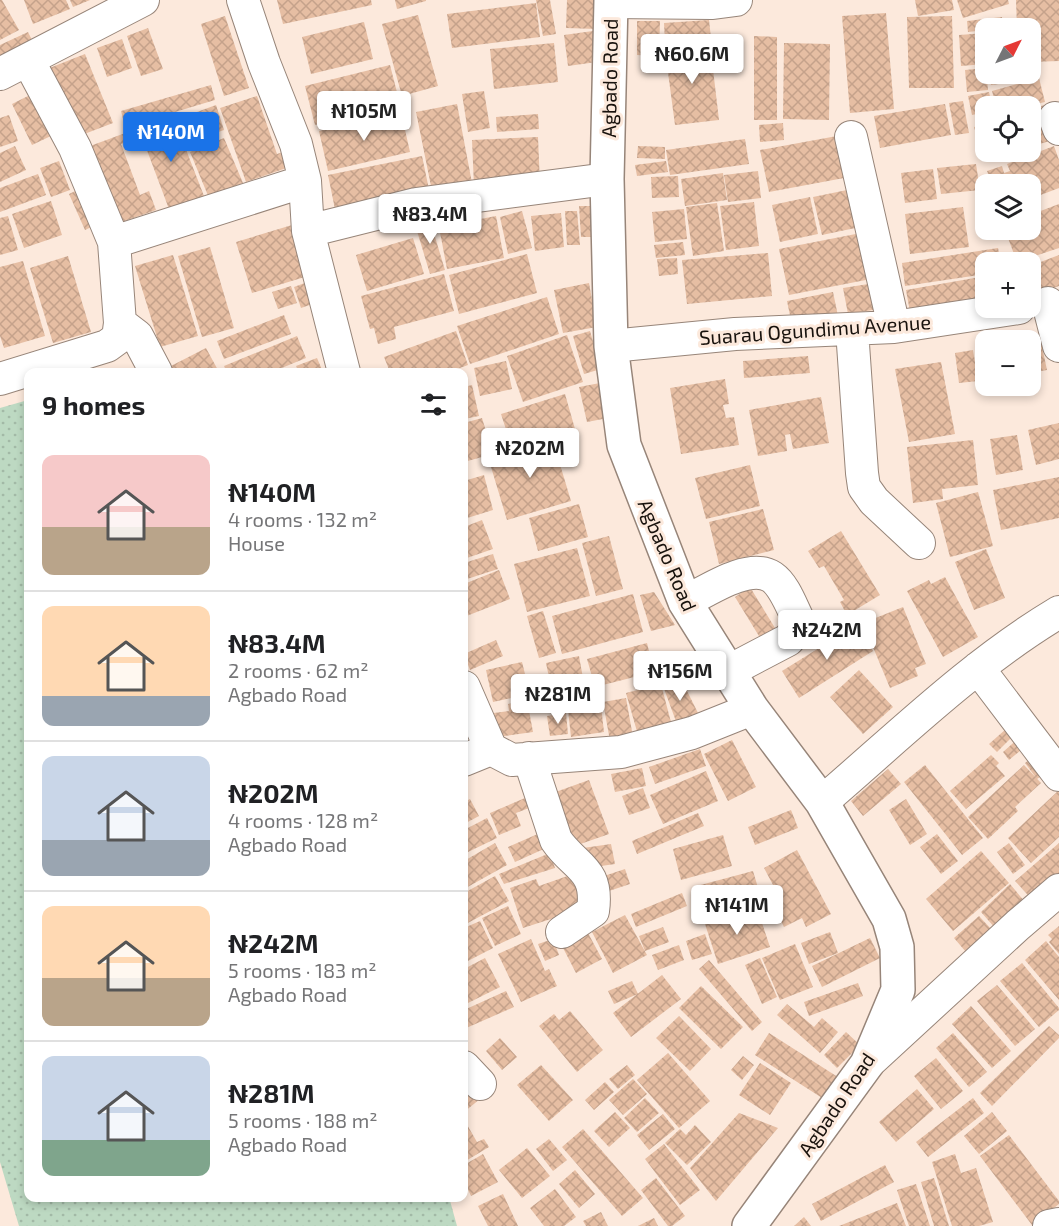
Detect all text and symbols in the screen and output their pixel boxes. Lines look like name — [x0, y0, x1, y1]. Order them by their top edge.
street label: Agbado Road — [596, 18, 622, 138]
north arrow — [975, 18, 1041, 84]
map controls — [975, 18, 1041, 396]
pin: ₦60.6M — [643, 34, 741, 85]
text: ₦60.6M — [655, 41, 729, 65]
pin: ₦105M — [322, 91, 406, 142]
button: locate — [975, 96, 1041, 162]
text: ₦105M — [331, 98, 397, 122]
pin: ₦140M — [129, 112, 213, 163]
text: ₦140M — [137, 119, 205, 143]
button: layers — [975, 174, 1041, 240]
pin: ₦83.4M — [381, 194, 479, 245]
text: ₦83.4M — [392, 201, 468, 225]
button: + — [975, 252, 1041, 318]
street label: Suarau Ogundimu Avenue — [698, 309, 932, 349]
button: − — [975, 330, 1041, 396]
icon: filters — [417, 388, 450, 421]
text: 9 homes — [42, 389, 145, 420]
pin: ₦202M — [488, 428, 572, 479]
text: ₦202M — [495, 435, 565, 459]
text: ₦140M — [228, 476, 316, 507]
icon: home — [90, 479, 162, 551]
street label: Agbado Road — [634, 495, 702, 615]
text: 4 rooms · 132 m² — [228, 507, 377, 531]
text: House — [228, 531, 285, 555]
pin: ₦242M — [785, 610, 869, 661]
text: ₦242M — [792, 617, 862, 641]
text: ₦83.4M — [228, 627, 326, 658]
icon: home — [90, 630, 162, 702]
pin: ₦156M — [638, 651, 722, 702]
text: 2 rooms · 62 m² — [228, 658, 368, 682]
text: ₦156M — [647, 658, 713, 682]
pin: ₦281M — [516, 674, 600, 725]
text: ₦281M — [525, 681, 591, 705]
text: Agbado Road — [228, 682, 347, 706]
text: ₦202M — [228, 777, 319, 808]
icon: home — [90, 780, 162, 852]
text: 4 rooms · 128 m² — [228, 808, 378, 832]
text: Agbado Road — [228, 832, 347, 856]
pin: ₦141M — [695, 885, 779, 936]
text: ₦141M — [705, 892, 769, 916]
text: ₦242M — [228, 927, 319, 958]
icon: home — [90, 930, 162, 1002]
text: 5 rooms · 183 m² — [228, 958, 376, 982]
text: Agbado Road — [228, 982, 347, 1006]
street label: Agbado Road — [793, 1048, 879, 1160]
text: ₦281M — [228, 1077, 314, 1108]
icon: home — [90, 1080, 162, 1152]
text: 5 rooms · 188 m² — [228, 1108, 377, 1132]
text: Agbado Road — [228, 1132, 347, 1156]

